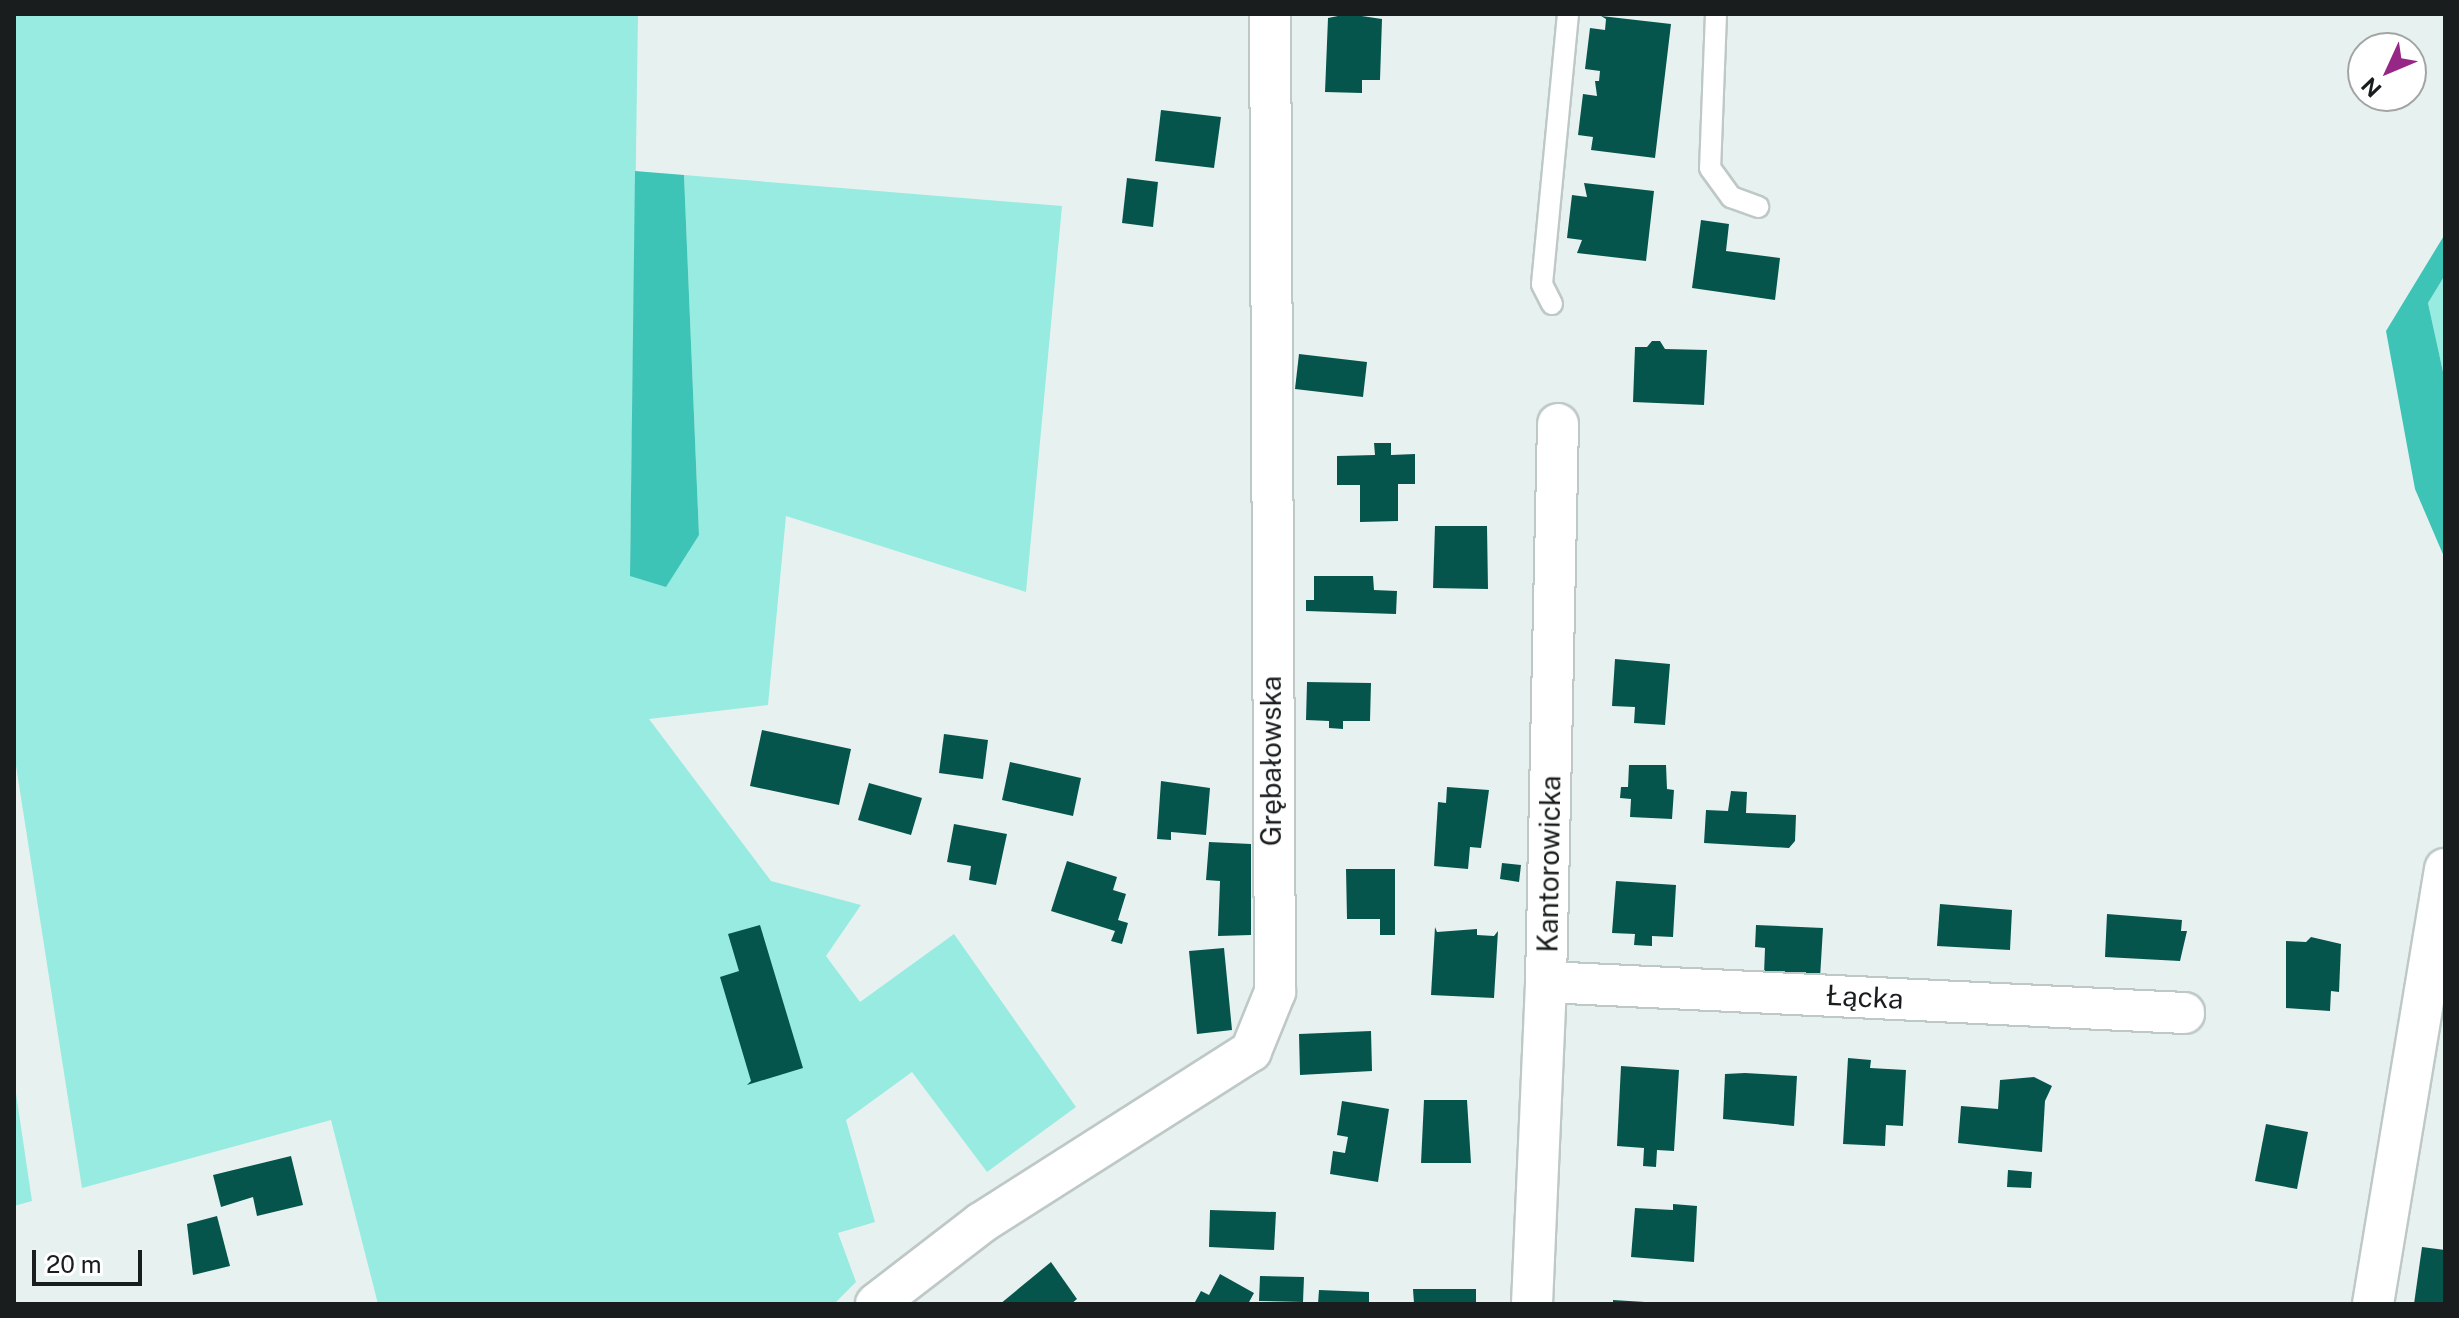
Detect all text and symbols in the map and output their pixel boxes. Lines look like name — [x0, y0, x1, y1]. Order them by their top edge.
north arrow — [2347, 32, 2427, 112]
text: N — [2356, 72, 2387, 103]
street label: Grębałowska — [1254, 676, 1288, 846]
street label: Kantorowicka — [1531, 775, 1567, 953]
street label: Łącka — [1826, 978, 1904, 1016]
scale bar — [36, 1234, 146, 1284]
text: 20 m — [46, 1250, 102, 1278]

